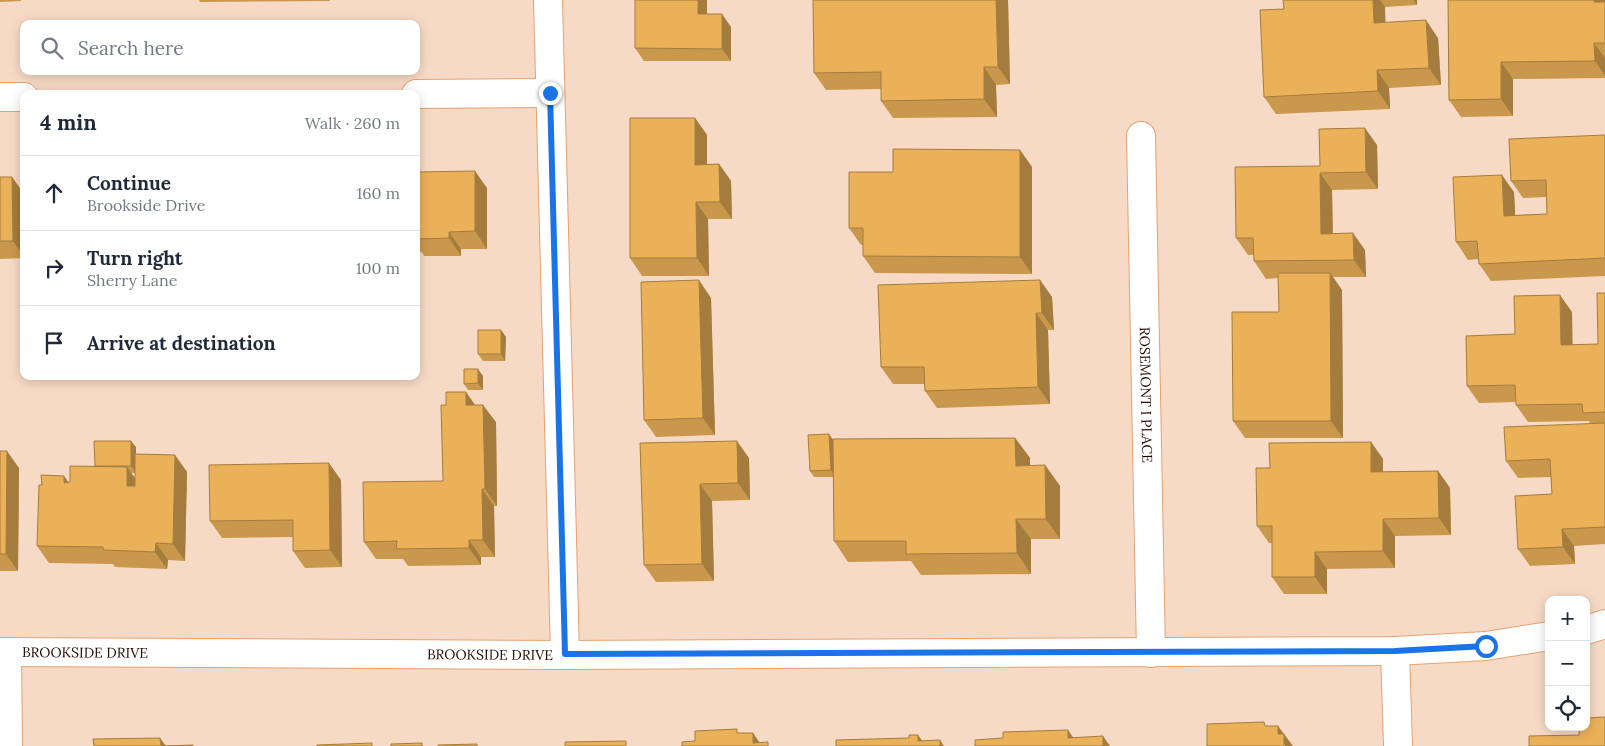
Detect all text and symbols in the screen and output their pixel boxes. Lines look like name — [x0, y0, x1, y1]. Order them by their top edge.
search box — [20, 20, 420, 75]
icon: search — [38, 34, 66, 62]
text: Search here — [78, 36, 184, 60]
route end — [539, 82, 562, 105]
text: 4 min — [40, 109, 97, 136]
text: Walk · 260 m — [305, 113, 400, 133]
text: Continue — [87, 171, 171, 195]
icon: ahead — [40, 179, 68, 207]
text: 160 m — [356, 183, 400, 203]
text: Brookside Drive — [87, 195, 205, 215]
text: Turn right — [87, 246, 183, 270]
icon: right — [40, 254, 68, 282]
text: 100 m — [356, 258, 400, 278]
text: Sherry Lane — [87, 270, 177, 290]
street label: ROSEMONT I PLACE — [1136, 327, 1156, 463]
icon: arrive — [40, 329, 68, 357]
text: Arrive at destination — [87, 331, 276, 355]
map controls — [1545, 596, 1590, 731]
button: + — [1545, 596, 1590, 641]
route start — [1475, 635, 1498, 658]
button: − — [1545, 641, 1590, 686]
street label: BROOKSIDE DRIVE — [22, 643, 148, 662]
street label: BROOKSIDE DRIVE — [427, 645, 553, 664]
button: locate — [1545, 686, 1590, 731]

